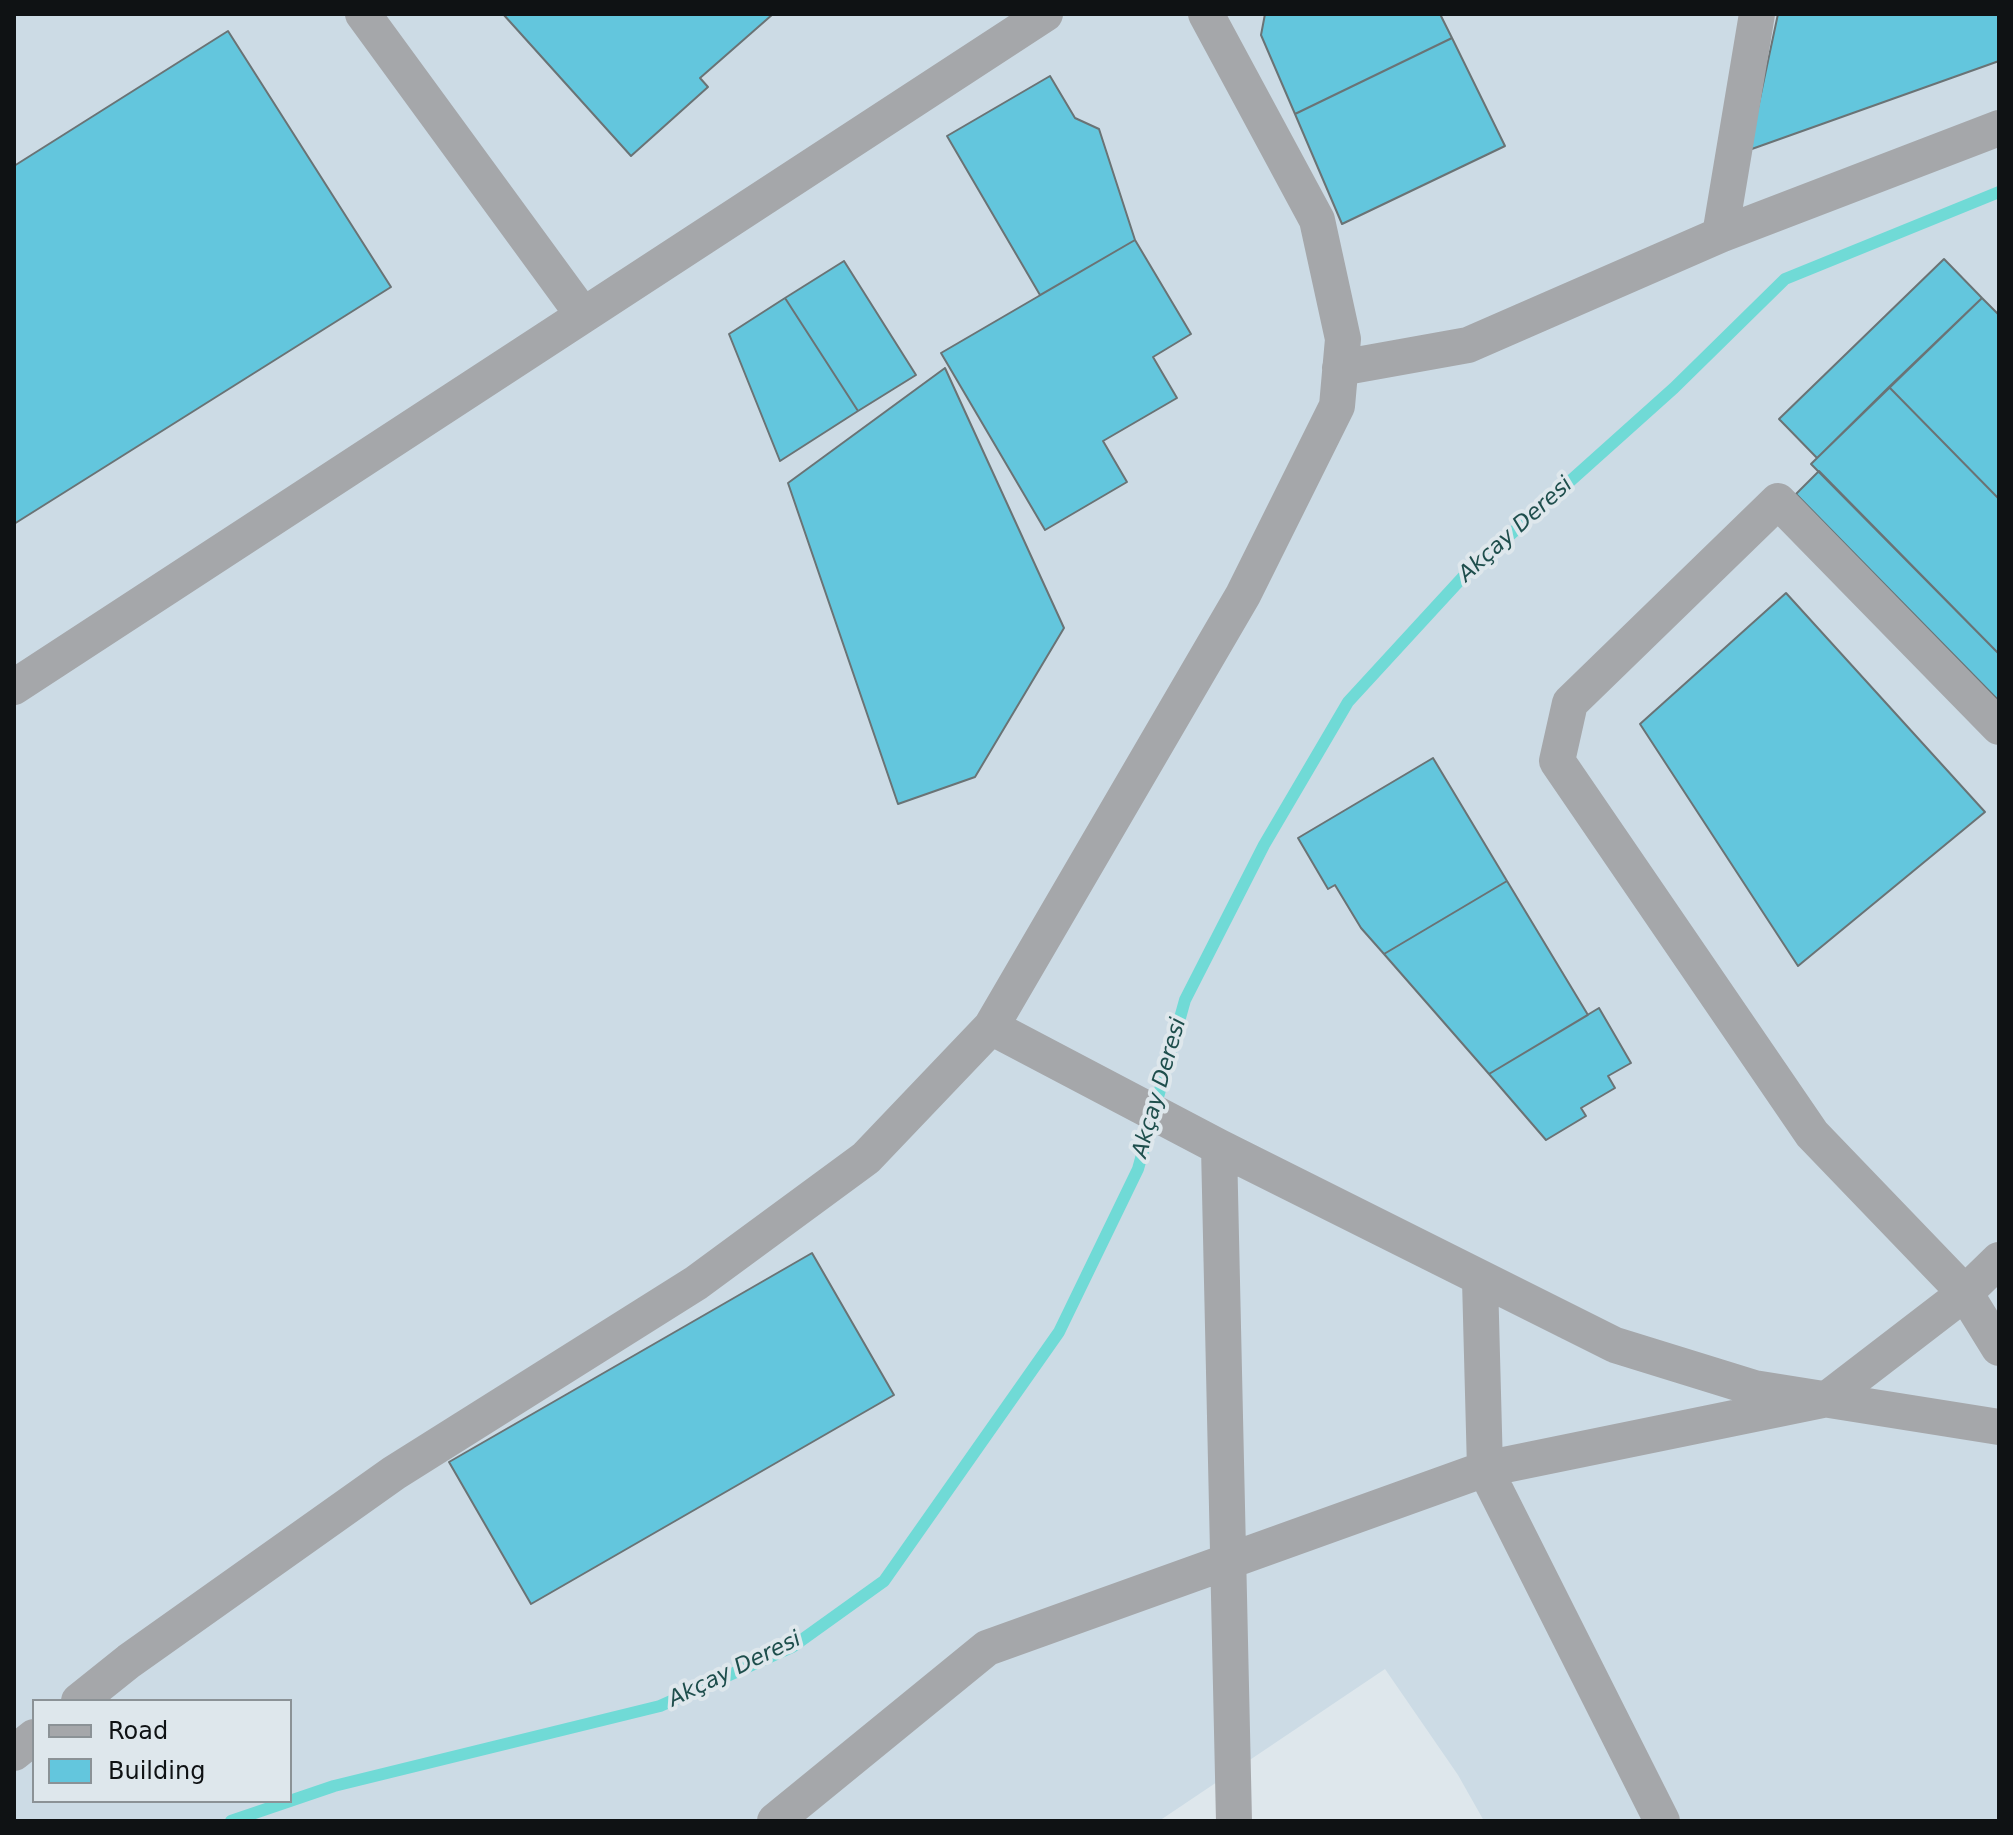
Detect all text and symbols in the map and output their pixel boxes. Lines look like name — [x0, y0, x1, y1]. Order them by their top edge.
water label: Akçay Deresi — [1454, 472, 1578, 588]
water label: Akçay Deresi — [1127, 1015, 1193, 1161]
water label: Akçay Deresi — [664, 1627, 806, 1713]
legend — [32, 1699, 292, 1803]
text: Road — [108, 1717, 168, 1745]
text: Building — [108, 1757, 205, 1785]

